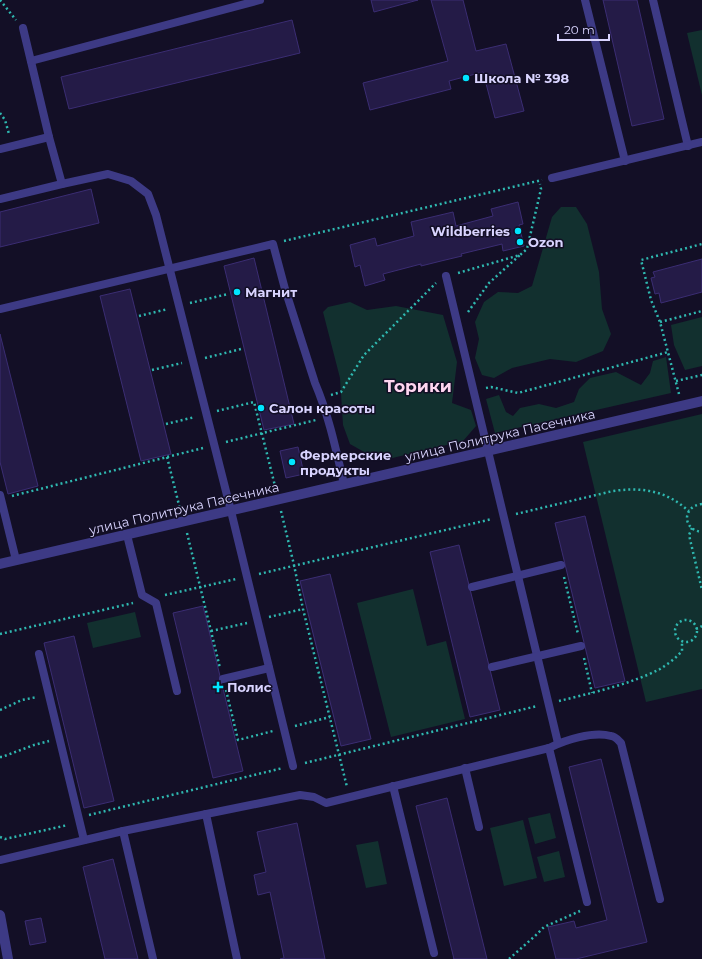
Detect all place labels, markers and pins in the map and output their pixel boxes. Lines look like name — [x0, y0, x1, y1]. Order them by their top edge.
place label: Школа № 398 — [474, 70, 569, 86]
marker: Школа № 398 — [461, 73, 471, 83]
place label: Wildberries — [431, 223, 510, 239]
marker: Wildberries — [513, 226, 523, 236]
place label: Ozon — [528, 234, 563, 250]
marker: Ozon — [515, 237, 525, 247]
place label: Магнит — [245, 284, 297, 300]
marker: Магнит — [232, 287, 242, 297]
place label: Салон красоты — [269, 400, 375, 416]
marker: Салон красоты — [256, 403, 266, 413]
place label: Фермерские продукты — [300, 447, 391, 478]
marker: Фермерские продукты — [287, 457, 297, 467]
place label: Полис — [227, 679, 272, 695]
marker: Полис — [212, 681, 224, 693]

